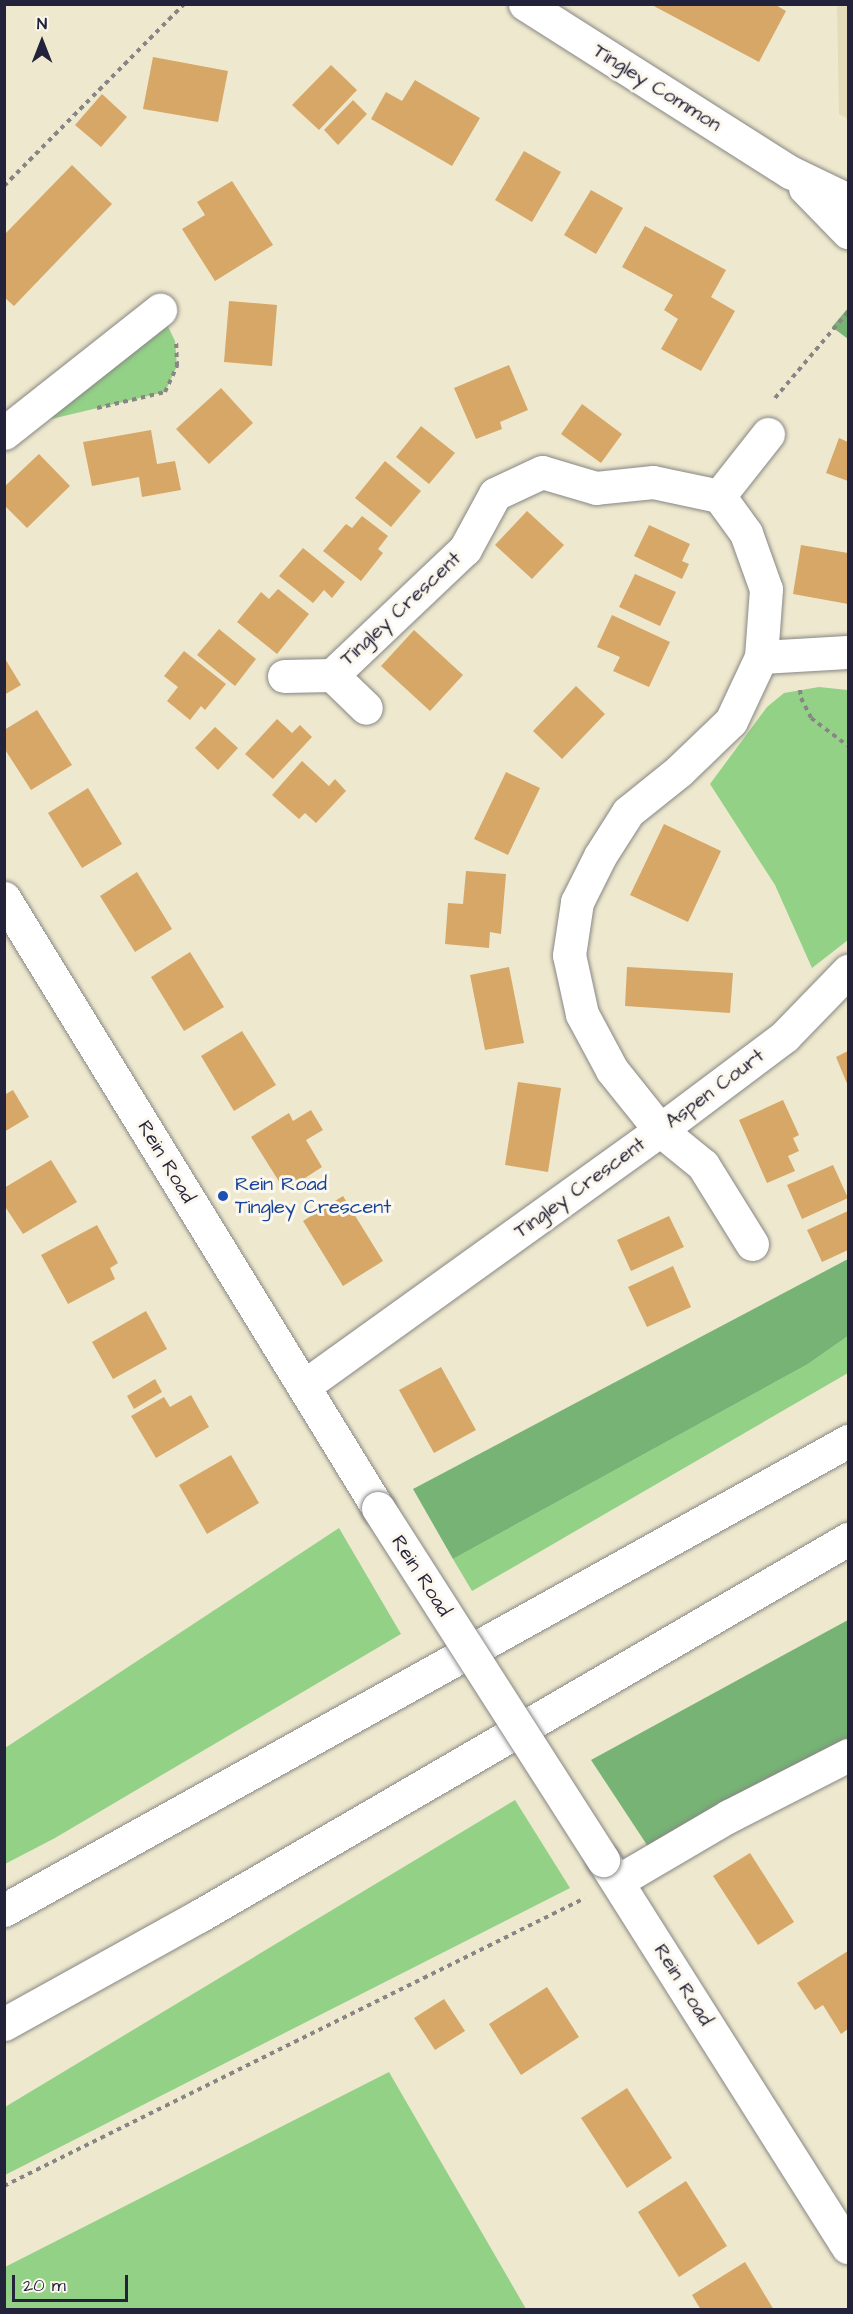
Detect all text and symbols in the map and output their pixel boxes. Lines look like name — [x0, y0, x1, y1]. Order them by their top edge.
north arrow — [12, 12, 72, 72]
text: N — [37, 13, 47, 35]
street label: Tingley Common — [589, 39, 725, 137]
street label: Tingley Crescent — [336, 547, 466, 671]
street label: Aspen Court — [661, 1044, 769, 1134]
street label: Rein Road — [132, 1116, 200, 1208]
street label: Tingley Crescent — [510, 1132, 650, 1244]
place label: Rein Road Tingley Crescent — [235, 1172, 391, 1219]
marker: Rein Road Tingley Crescent — [216, 1189, 230, 1203]
street label: Rein Road — [386, 1531, 456, 1621]
street label: Rein Road — [648, 1940, 718, 2030]
scale bar — [15, 2263, 130, 2301]
text: 20 m — [23, 2273, 66, 2298]

